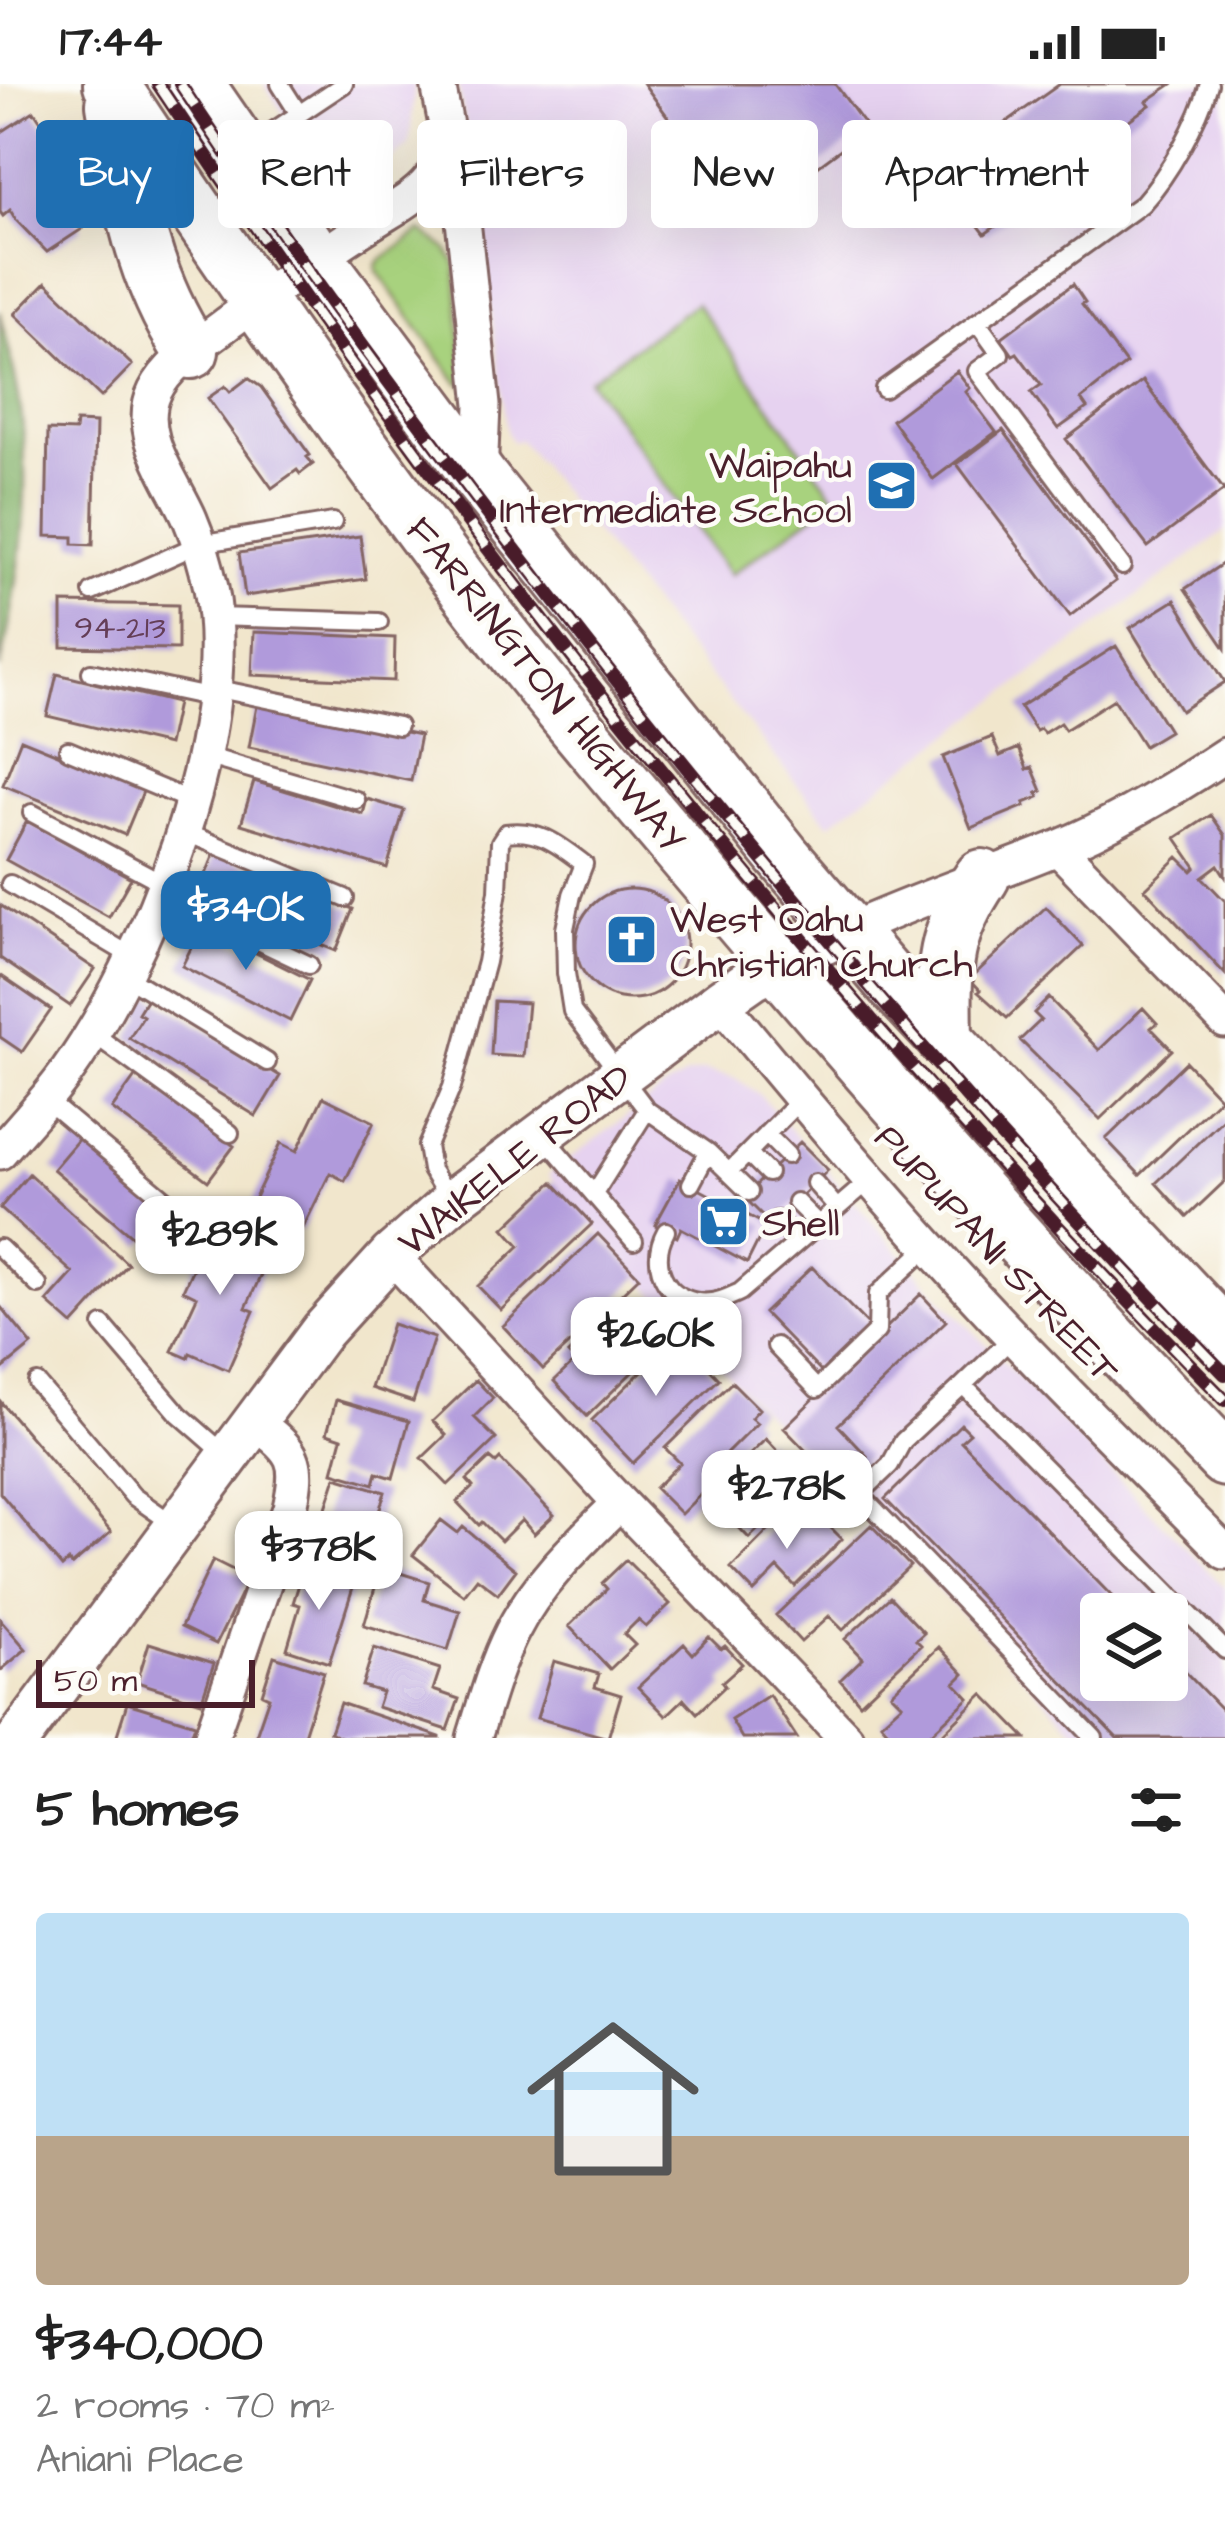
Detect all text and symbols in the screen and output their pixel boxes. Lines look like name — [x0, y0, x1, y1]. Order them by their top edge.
text: 17:44 — [60, 11, 162, 73]
chip: Buy — [36, 120, 194, 228]
chip: Rent — [218, 120, 393, 228]
chip: Filters — [417, 120, 627, 228]
chip: New — [651, 120, 818, 228]
chip: Apartment — [842, 120, 1131, 228]
place label: Waipahu Intermediate School — [499, 440, 852, 539]
school or university icon: Waipahu Intermediate School — [863, 458, 919, 514]
street label: FARRINGTON HIGHWAY — [392, 506, 697, 865]
house number: 94-213 — [74, 605, 166, 651]
pin: $340K — [162, 871, 330, 973]
text: $340K — [188, 883, 304, 937]
place label: West Oahu Christian Church — [670, 894, 973, 993]
church icon: West Oahu Christian Church — [603, 912, 659, 968]
street label: WAIKELE ROAD — [387, 1053, 644, 1270]
street label: PUPUPANI STREET — [861, 1113, 1131, 1397]
supermarket icon: Shell — [695, 1194, 751, 1250]
pin: $289K — [136, 1196, 304, 1298]
place label: Shell — [762, 1198, 840, 1252]
text: $289K — [162, 1208, 278, 1262]
pin: $260K — [572, 1297, 740, 1399]
text: $260K — [598, 1309, 714, 1363]
pin: $278K — [703, 1450, 871, 1552]
text: $278K — [729, 1462, 845, 1516]
pin: $378K — [235, 1511, 403, 1613]
text: $378K — [262, 1523, 376, 1577]
map controls — [1080, 1593, 1188, 1701]
button: layers — [1080, 1593, 1188, 1701]
scale bar — [36, 1654, 255, 1707]
text: 50 m — [54, 1658, 137, 1704]
text: 5 homes — [36, 1775, 239, 1846]
icon: filters — [1123, 1777, 1189, 1843]
icon: home — [505, 1991, 721, 2207]
text: $340,000 — [36, 2309, 263, 2380]
text: 2 rooms · 70 m² — [36, 2380, 335, 2434]
text: Aniani Place — [36, 2434, 244, 2488]

